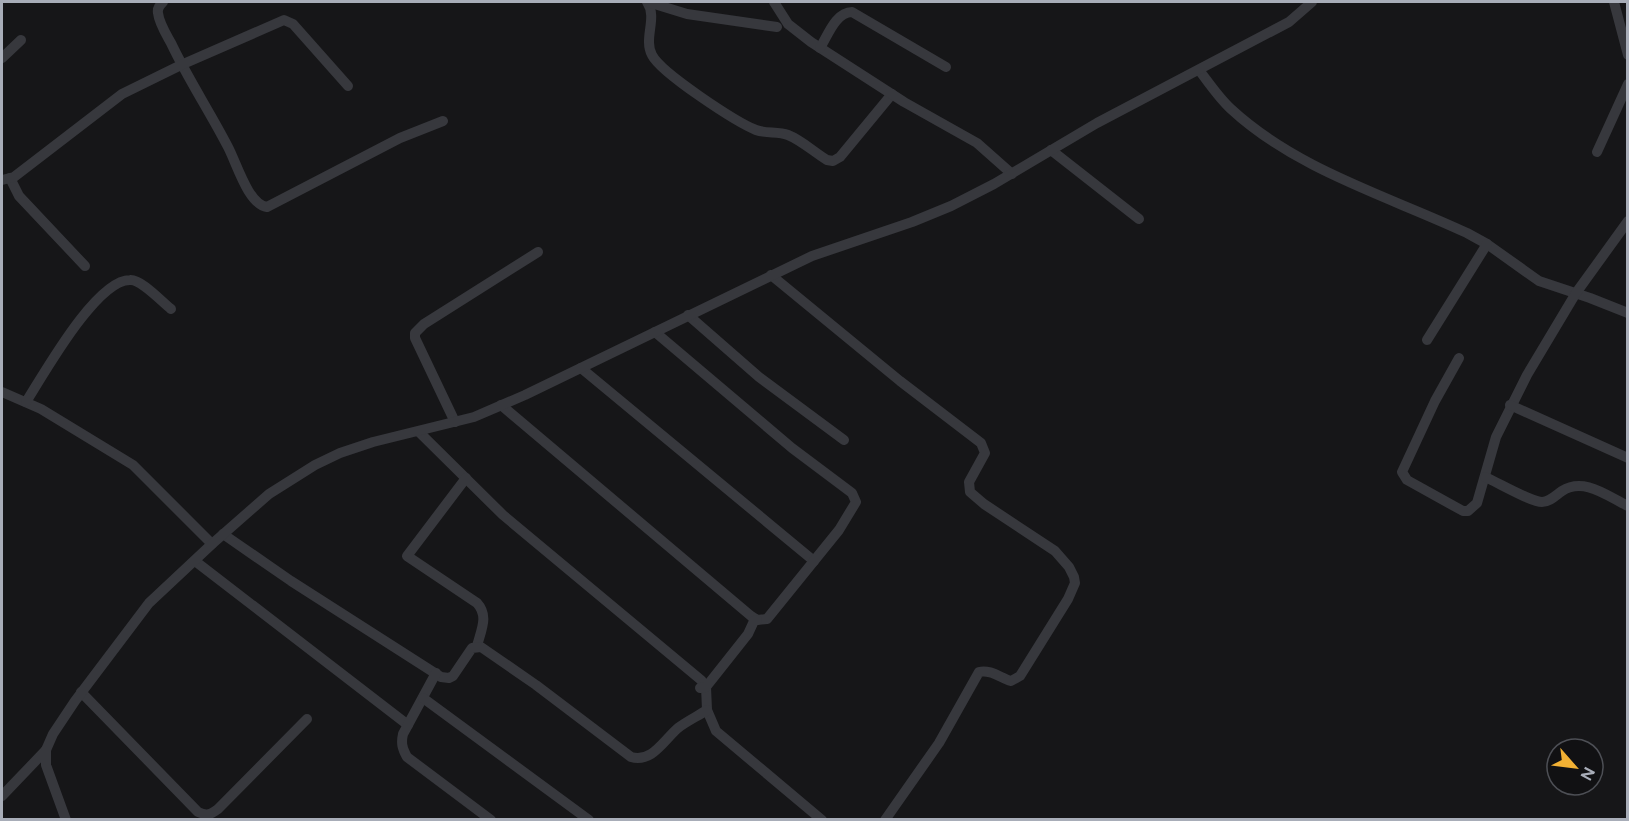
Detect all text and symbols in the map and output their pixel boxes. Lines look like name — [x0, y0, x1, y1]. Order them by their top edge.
north arrow — [1545, 737, 1605, 797]
text: N — [1577, 764, 1599, 784]

